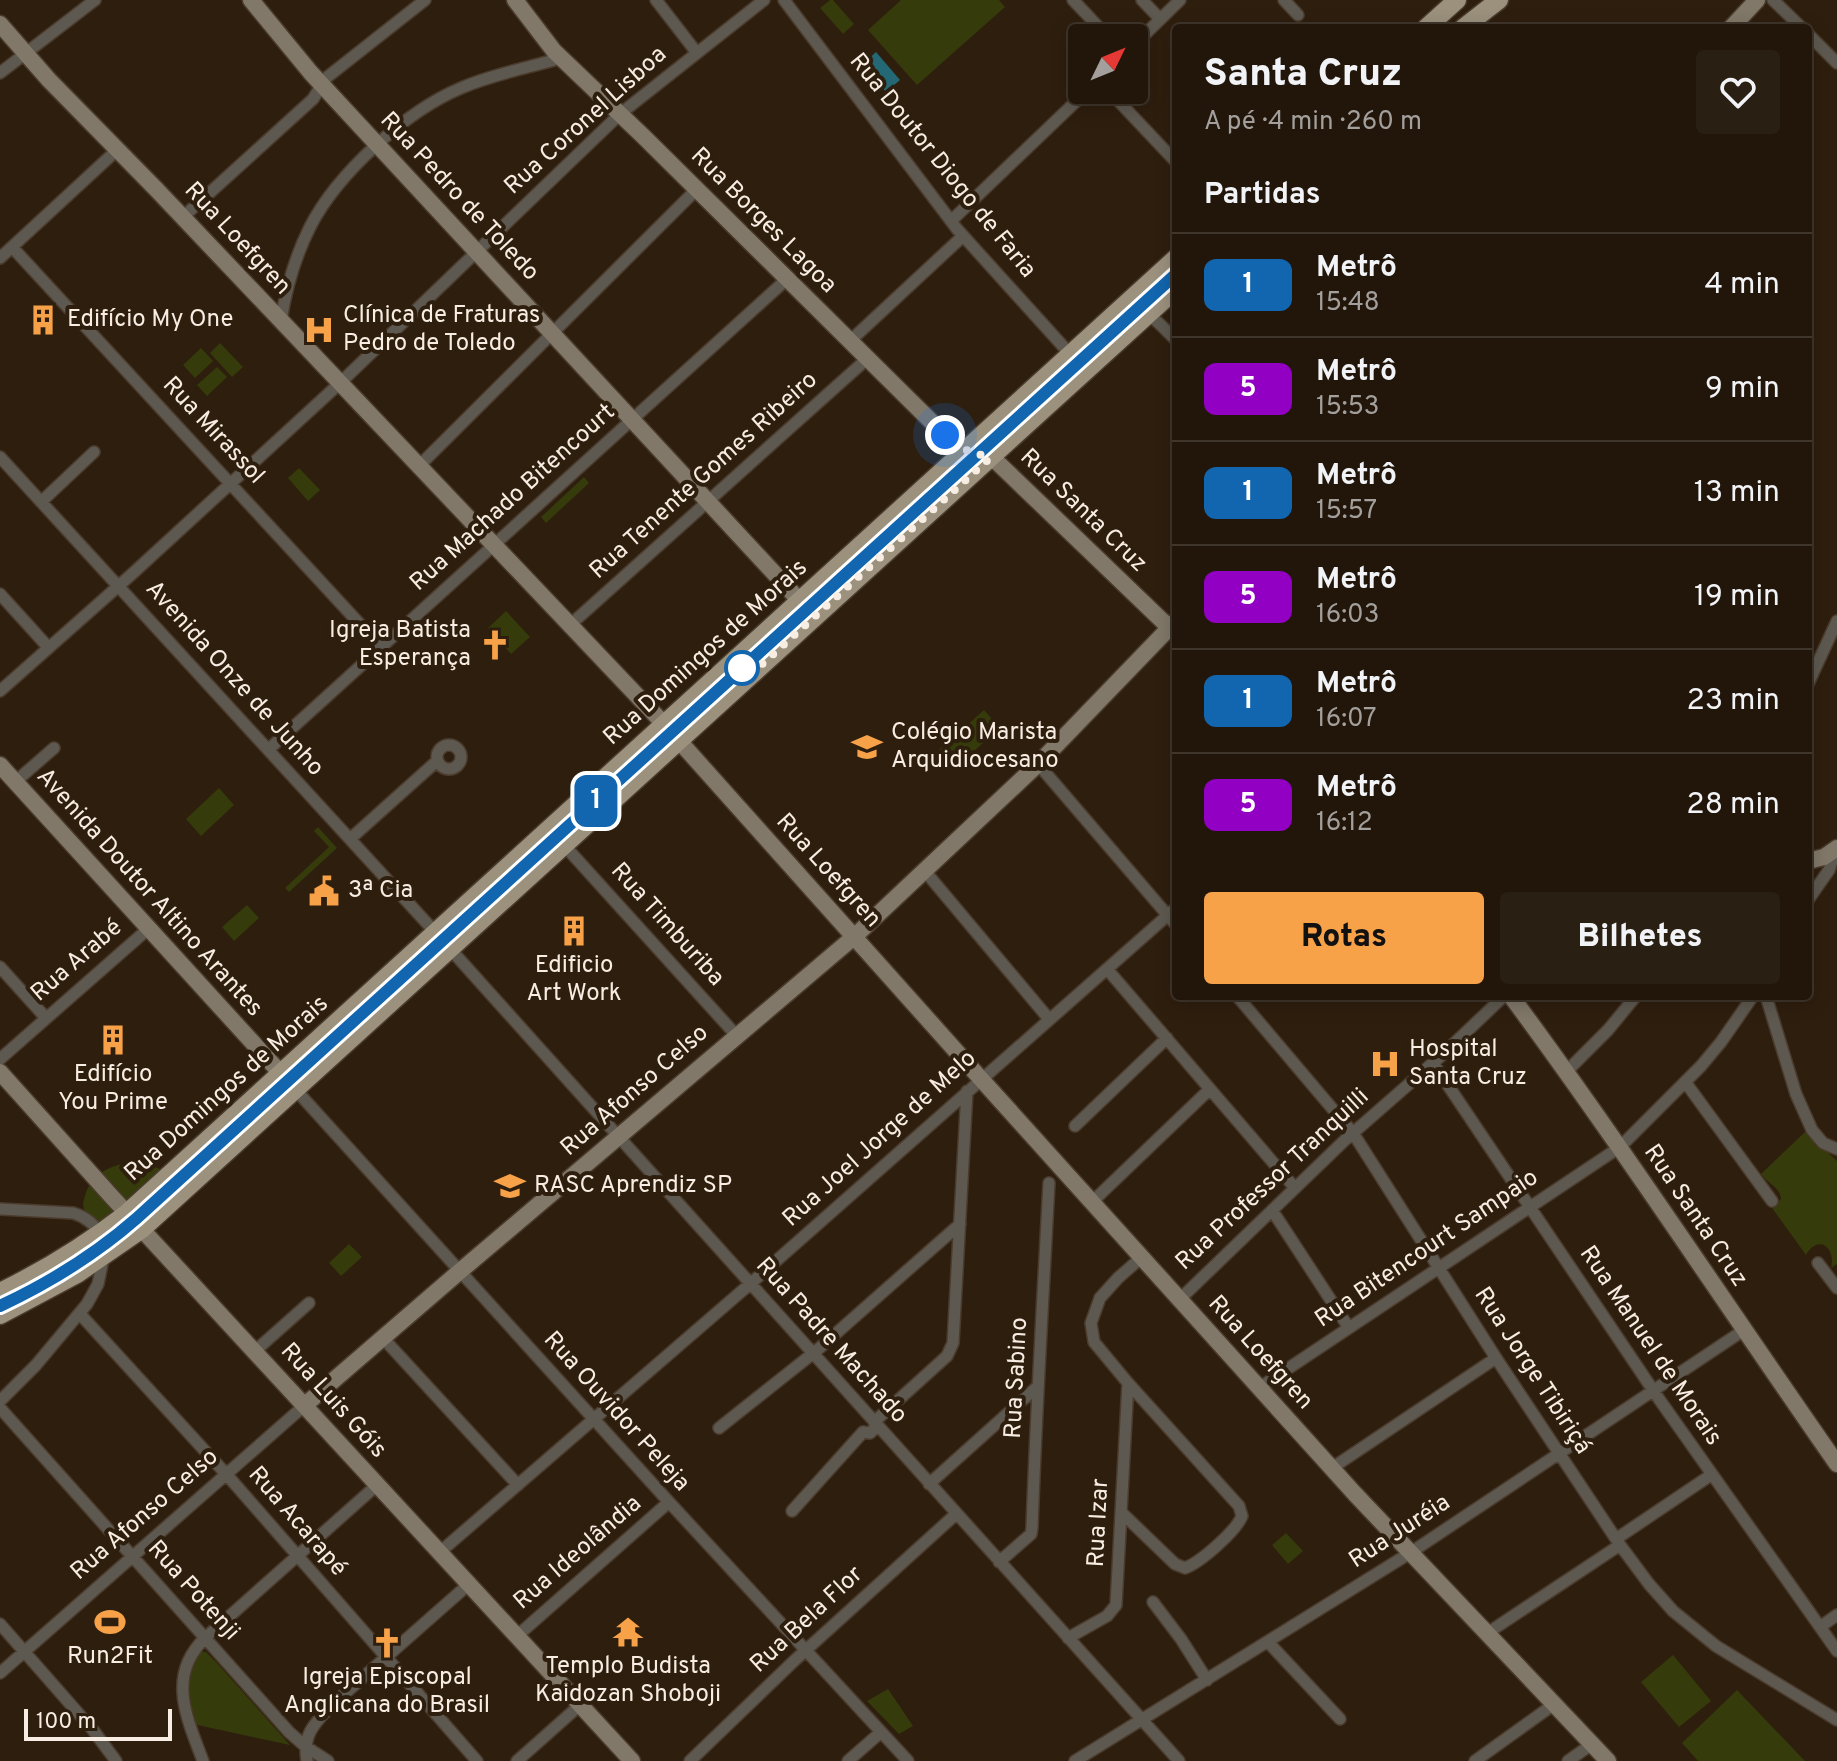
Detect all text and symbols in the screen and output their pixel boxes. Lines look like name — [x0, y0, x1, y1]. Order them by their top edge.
north arrow — [1068, 24, 1148, 104]
map controls — [1068, 24, 1148, 104]
street label: Rua Coronel Lisboa — [499, 40, 673, 202]
street label: Rua Doutor Diogo de Faria — [842, 47, 1042, 285]
button: heart — [1696, 50, 1780, 134]
text: Santa Cruz — [1204, 51, 1402, 100]
street label: Rua Pedro de Toledo — [373, 106, 545, 288]
text: A pé · 4 min · 260 m — [1204, 106, 1422, 139]
street label: Rua Borges Lagoa — [684, 142, 842, 300]
street label: Rua Loefgren — [177, 176, 297, 302]
text: Partidas — [1204, 177, 1320, 214]
text: Metrô — [1316, 250, 1397, 287]
text: 1 — [1242, 267, 1254, 303]
text: 4 min — [1704, 267, 1780, 304]
text: 15:48 — [1316, 287, 1380, 320]
place label: Clínica de Fraturas Pedro de Toledo — [343, 301, 540, 359]
building icon: Edifício My One — [26, 303, 60, 337]
place label: Edifício My One — [67, 305, 233, 335]
hospital icon: Clínica de Fraturas Pedro de Toledo — [302, 313, 336, 347]
text: Metrô — [1316, 354, 1397, 391]
street label: Rua Tenente Gomes Ribeiro — [584, 366, 824, 586]
street label: Rua Mirassol — [156, 371, 270, 491]
text: 5 — [1239, 371, 1257, 407]
text: 9 min — [1705, 371, 1780, 408]
text: 15:53 — [1316, 391, 1380, 424]
street label: Rua Machado Bitencourt — [404, 398, 622, 598]
your location — [925, 415, 965, 455]
street label: Rua Santa Cruz — [1013, 443, 1153, 579]
text: Metrô — [1316, 458, 1397, 495]
text: 1 — [1242, 475, 1254, 511]
text: 13 min — [1694, 475, 1780, 512]
text: 15:57 — [1316, 495, 1377, 528]
street label: Rua Domingos de Morais — [598, 553, 814, 753]
text: Metrô — [1316, 562, 1397, 599]
street label: Avenida Onze de Junho — [138, 575, 330, 783]
text: 5 — [1239, 579, 1257, 615]
text: 19 min — [1694, 579, 1780, 616]
text: 16:03 — [1316, 599, 1379, 632]
place label: Igreja Batista Esperança — [329, 616, 471, 674]
church icon: Igreja Batista Esperança — [478, 628, 512, 662]
unlabelled marker — [725, 651, 759, 685]
text: Metrô — [1316, 666, 1397, 703]
text: 1 — [1242, 683, 1254, 719]
text: 23 min — [1687, 683, 1780, 720]
text: 16:07 — [1316, 703, 1377, 736]
place label: Colégio Marista Arquidiocesano — [891, 718, 1059, 776]
school or university icon: Colégio Marista Arquidiocesano — [850, 730, 884, 764]
street label: Avenida Doutor Altino Arantes — [29, 763, 269, 1023]
text: Metrô — [1316, 770, 1397, 807]
line badge: 1 — [570, 775, 622, 827]
text: 1 — [590, 783, 602, 819]
text: 5 — [1239, 787, 1257, 823]
text: 28 min — [1686, 787, 1780, 824]
text: 16:12 — [1316, 807, 1373, 840]
street label: Rua Loefgren — [769, 808, 887, 934]
street label: Rua Timburiba — [604, 857, 730, 993]
public building icon: 3ª Cia — [307, 874, 341, 908]
place label: 3ª Cia — [348, 876, 413, 906]
button: Rotas — [1204, 892, 1484, 984]
button: Bilhetes — [1500, 892, 1780, 984]
street label: Rua Arabé — [25, 913, 129, 1009]
building icon: Edificio Art Work — [557, 914, 591, 948]
place label: Edificio Art Work — [526, 951, 622, 1009]
street label: Rua Domingos de Morais — [119, 989, 335, 1189]
street label: Rua Afonso Celso — [555, 1019, 715, 1163]
building icon: Edifício You Prime — [96, 1023, 130, 1057]
place label: Hospital Santa Cruz — [1409, 1035, 1527, 1093]
street label: Rua Joel Jorge de Melo — [777, 1044, 983, 1234]
hospital icon: Hospital Santa Cruz — [1368, 1047, 1402, 1081]
place label: Edifício You Prime — [58, 1060, 168, 1118]
street label: Rua Professor Tranquilli — [1170, 1083, 1376, 1277]
street label: Rua Santa Cruz — [1636, 1139, 1754, 1293]
street label: Rua Bitencourt Sampaio — [1310, 1163, 1544, 1335]
school or university icon: RASC Aprendiz SP — [493, 1169, 527, 1203]
place label: RASC Aprendiz SP — [534, 1171, 732, 1201]
street label: Rua Manuel de Morais — [1572, 1240, 1728, 1452]
street label: Rua Padre Machado — [749, 1252, 913, 1430]
street label: Rua Jorge Tibiriçá — [1467, 1282, 1597, 1460]
street label: Rua Loefgren — [1201, 1290, 1319, 1416]
street label: Rua Sabino — [999, 1317, 1035, 1439]
street label: Rua Ouvidor Peleja — [536, 1326, 696, 1498]
street label: Rua Luis Góis — [273, 1337, 393, 1465]
street label: Rua Afonso Celso — [65, 1443, 225, 1587]
street label: Rua Acarapé — [241, 1461, 353, 1583]
street label: Rua Izar — [1082, 1478, 1116, 1568]
street label: Rua Juréia — [1344, 1488, 1456, 1576]
street label: Rua Ideolândia — [508, 1489, 648, 1617]
street label: Rua Potenji — [140, 1535, 246, 1647]
street label: Rua Bela Flor — [744, 1560, 870, 1680]
sports icon: Run2Fit — [93, 1605, 127, 1639]
temple icon: Templo Budista Kaidozan Shoboji — [611, 1615, 645, 1649]
church icon: Igreja Episcopal Anglicana do Brasil — [370, 1626, 404, 1660]
place label: Run2Fit — [67, 1642, 153, 1672]
place label: Templo Budista Kaidozan Shoboji — [535, 1652, 721, 1710]
place label: Igreja Episcopal Anglicana do Brasil — [284, 1663, 490, 1721]
scale bar — [24, 1705, 172, 1741]
text: 100 m — [36, 1709, 96, 1736]

